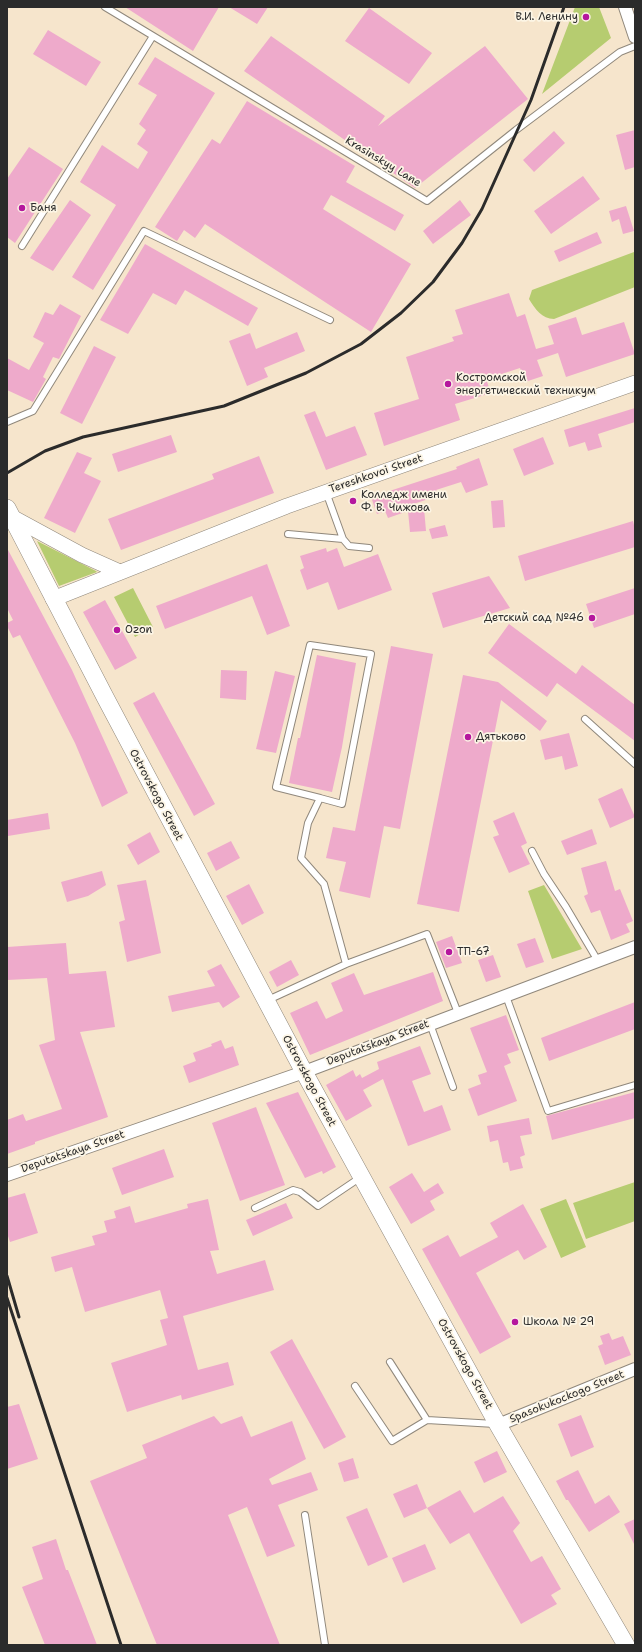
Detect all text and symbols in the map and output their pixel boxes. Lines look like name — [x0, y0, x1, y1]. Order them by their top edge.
place label: В.И. Ленину — [516, 10, 578, 24]
marker: В.И. Ленину — [581, 12, 591, 22]
street label: Krasinskyy Lane — [343, 134, 423, 190]
place label: Баня — [30, 201, 56, 215]
marker: Баня — [17, 203, 27, 213]
place label: Костромской энергетический техникум — [456, 371, 596, 397]
marker: Костромской энергетический техникум — [443, 379, 453, 389]
street label: Tereshkovoi Street — [328, 452, 424, 496]
place label: Колледж имени Ф. В. Чижова — [361, 488, 447, 514]
marker: Колледж имени Ф. В. Чижова — [348, 496, 358, 506]
place label: Детский сад №46 — [484, 611, 584, 625]
marker: Детский сад №46 — [587, 613, 597, 623]
place label: Ozon — [125, 623, 152, 637]
marker: Ozon — [112, 625, 122, 635]
place label: Дятьково — [476, 730, 526, 744]
marker: Дятьково — [463, 732, 473, 742]
street label: Ostrovskogo Street — [126, 747, 186, 843]
place label: ТП-67 — [457, 945, 490, 959]
marker: ТП-67 — [444, 947, 454, 957]
street label: Deputatskaya Street — [325, 1017, 431, 1069]
street label: Ostrovskogo Street — [279, 1033, 339, 1129]
street label: Deputatskaya Street — [19, 1128, 127, 1176]
place label: Школа № 29 — [523, 1315, 594, 1329]
street label: Ostrovskogo Street — [435, 1316, 495, 1412]
marker: Школа № 29 — [510, 1317, 520, 1327]
street label: Spasokukoсkogo Street — [508, 1368, 626, 1426]

